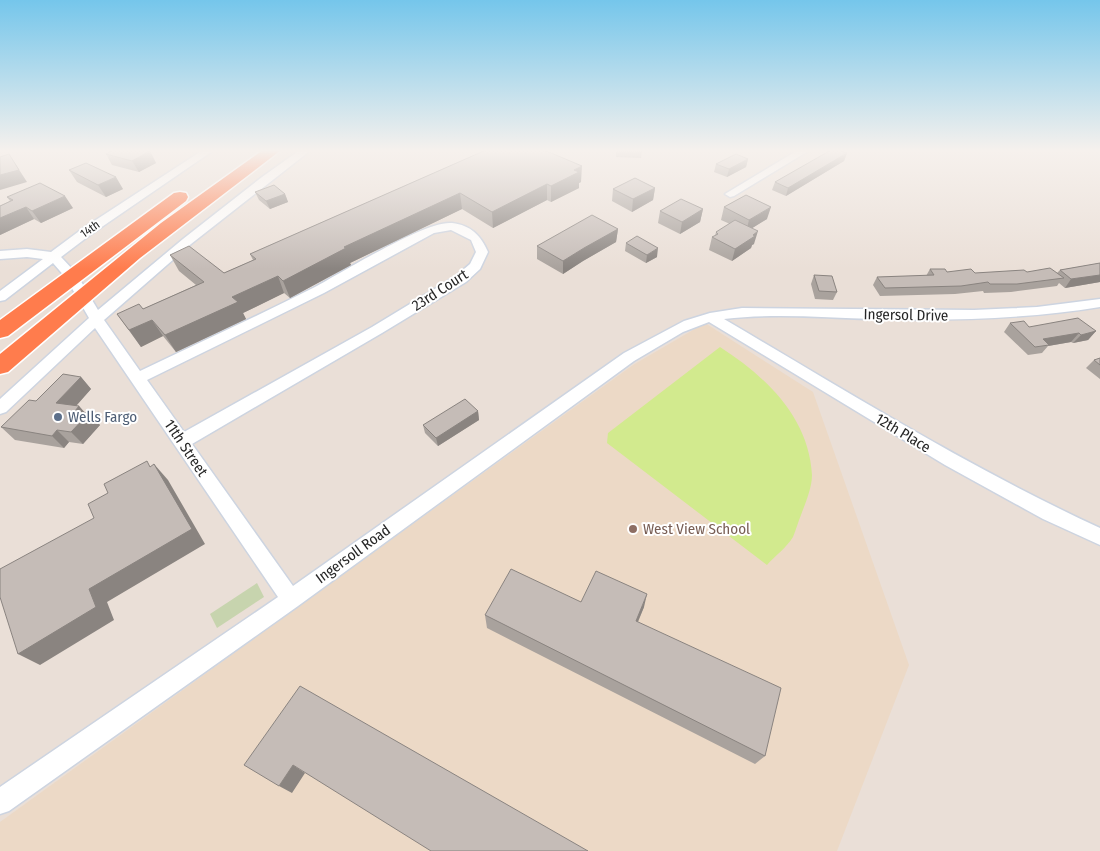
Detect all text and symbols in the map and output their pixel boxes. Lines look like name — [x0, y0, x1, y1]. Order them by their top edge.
street label: 14th — [77, 217, 103, 241]
street label: 23rd Court — [409, 265, 471, 315]
street label: Ingersol Drive — [864, 305, 948, 325]
place label: Wells Fargo — [68, 408, 137, 426]
street label: 12th Place — [872, 410, 934, 456]
marker: Wells Fargo — [52, 411, 64, 423]
street label: 11th Street — [160, 416, 212, 480]
place label: West View School — [643, 520, 750, 538]
street label: Ingersoll Road — [312, 521, 394, 587]
marker: West View School — [627, 523, 639, 535]

